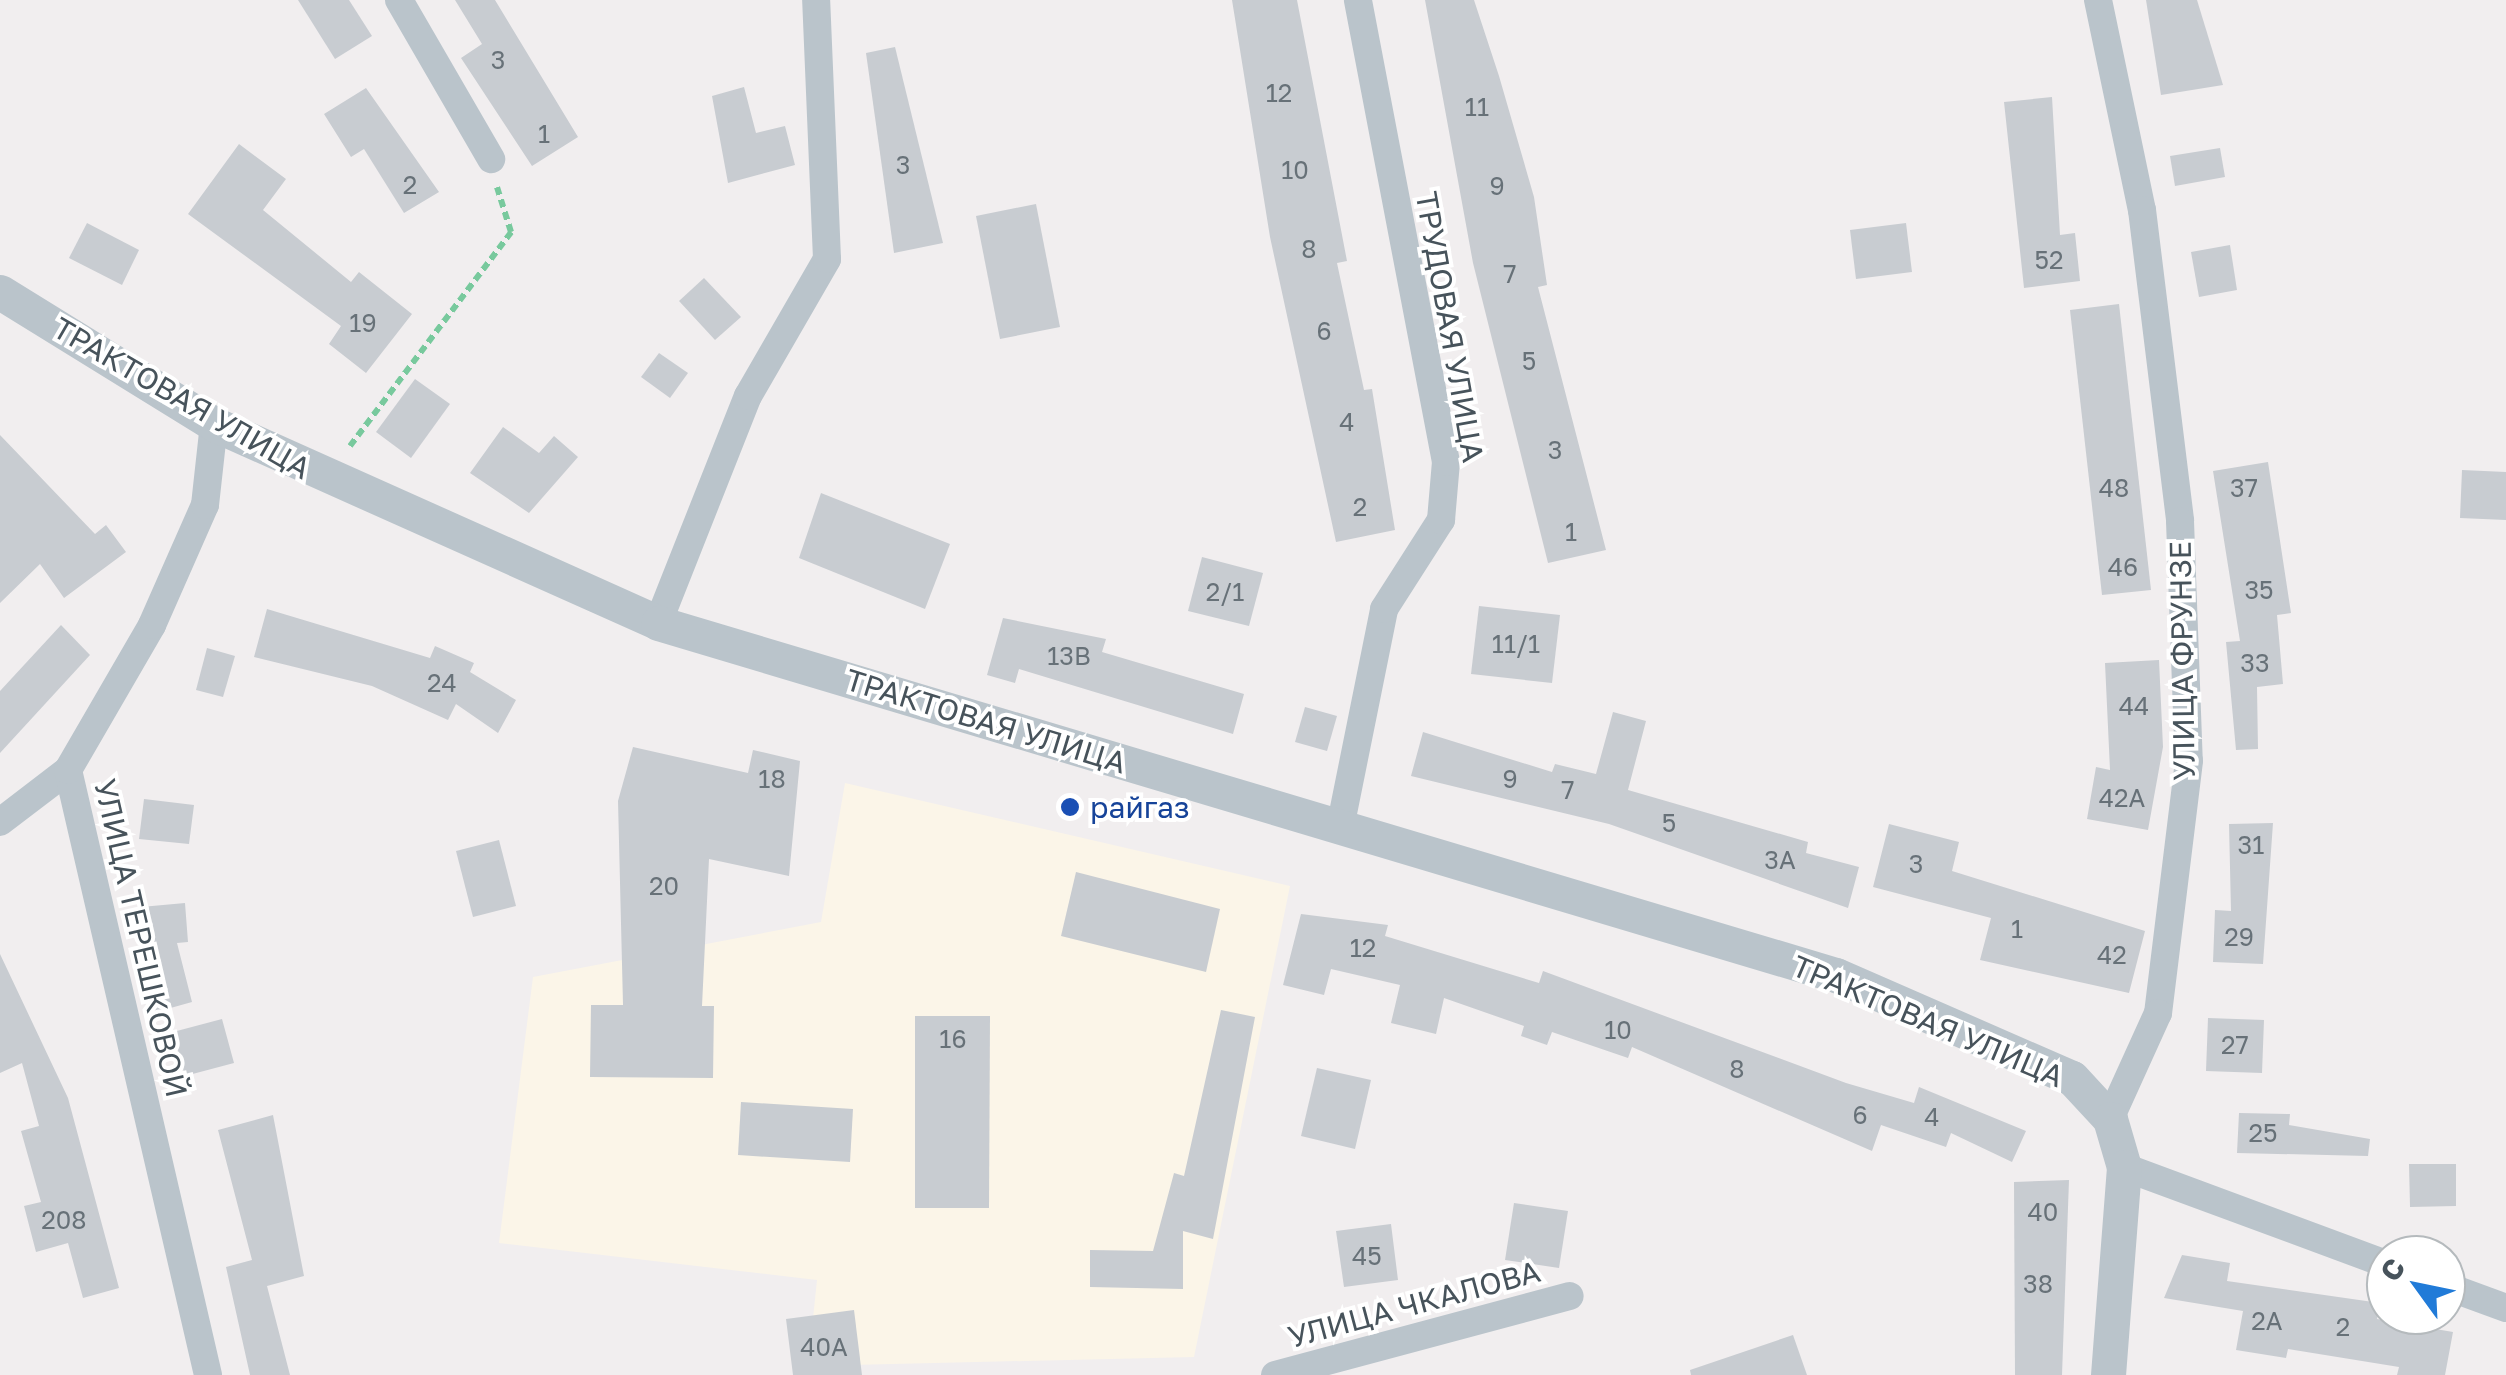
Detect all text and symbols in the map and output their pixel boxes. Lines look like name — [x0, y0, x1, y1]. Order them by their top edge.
house number: 3 — [491, 45, 505, 75]
house number: 12 — [1266, 78, 1292, 108]
house number: 11 — [1465, 92, 1489, 122]
house number: 1 — [538, 119, 550, 149]
house number: 3 — [896, 150, 910, 180]
house number: 10 — [1281, 155, 1309, 185]
house number: 2 — [403, 170, 417, 200]
house number: 9 — [1489, 171, 1505, 201]
street label: ТРУДОВАЯ УЛИЦА — [1408, 189, 1492, 465]
house number: 8 — [1301, 234, 1317, 264]
house number: 52 — [2035, 245, 2063, 275]
house number: 7 — [1503, 259, 1517, 289]
house number: 19 — [349, 308, 377, 338]
street label: ТРАКТОВАЯ УЛИЦА — [47, 310, 317, 486]
house number: 6 — [1316, 316, 1332, 346]
house number: 5 — [1522, 346, 1536, 376]
house number: 4 — [1339, 407, 1355, 437]
house number: 3 — [1548, 435, 1562, 465]
house number: 48 — [2099, 473, 2129, 503]
house number: 37 — [2230, 473, 2258, 503]
house number: 2 — [1353, 492, 1367, 522]
house number: 1 — [1565, 517, 1577, 547]
street label: УЛИЦА ФРУНЗЕ — [2162, 541, 2202, 781]
house number: 46 — [2108, 552, 2138, 582]
house number: 35 — [2244, 575, 2274, 605]
house number: 2/1 — [1206, 577, 1244, 607]
house number: 11/1 — [1492, 629, 1540, 659]
house number: 13В — [1047, 641, 1091, 671]
house number: 33 — [2240, 648, 2270, 678]
street label: ТРАКТОВАЯ УЛИЦА — [841, 661, 1131, 781]
house number: 24 — [427, 668, 457, 698]
house number: 44 — [2119, 691, 2149, 721]
house number: 18 — [758, 764, 786, 794]
house number: 9 — [1502, 764, 1518, 794]
street label: УЛИЦА ТЕРЕШКОВОЙ — [87, 775, 195, 1101]
house number: 7 — [1561, 775, 1575, 805]
house number: 42А — [2099, 783, 2145, 813]
place label: райгаз — [1090, 789, 1190, 825]
marker: райгаз — [1059, 796, 1081, 818]
house number: 5 — [1662, 808, 1676, 838]
house number: 31 — [2238, 830, 2264, 860]
house number: 3А — [1764, 845, 1796, 875]
house number: 3 — [1909, 849, 1923, 879]
house number: 20 — [649, 871, 679, 901]
house number: 1 — [2011, 914, 2023, 944]
house number: 29 — [2224, 922, 2254, 952]
house number: 12 — [1350, 933, 1376, 963]
house number: 42 — [2097, 940, 2127, 970]
street label: ТРАКТОВАЯ УЛИЦА — [1787, 948, 2069, 1094]
house number: 10 — [1604, 1015, 1632, 1045]
house number: 16 — [939, 1024, 967, 1054]
house number: 27 — [2221, 1030, 2249, 1060]
house number: 8 — [1729, 1054, 1745, 1084]
house number: 6 — [1852, 1100, 1868, 1130]
house number: 4 — [1924, 1102, 1940, 1132]
house number: 25 — [2249, 1118, 2277, 1148]
house number: 40 — [2028, 1197, 2058, 1227]
house number: 208 — [41, 1205, 87, 1235]
north arrow — [2366, 1235, 2466, 1335]
house number: 45 — [1352, 1241, 1382, 1271]
text: С — [2373, 1252, 2411, 1287]
street label: УЛИЦА ЧКАЛОВА — [1284, 1253, 1544, 1355]
house number: 38 — [2023, 1269, 2053, 1299]
house number: 2А — [2251, 1306, 2283, 1336]
house number: 2 — [2336, 1312, 2350, 1342]
house number: 40А — [800, 1332, 848, 1362]

